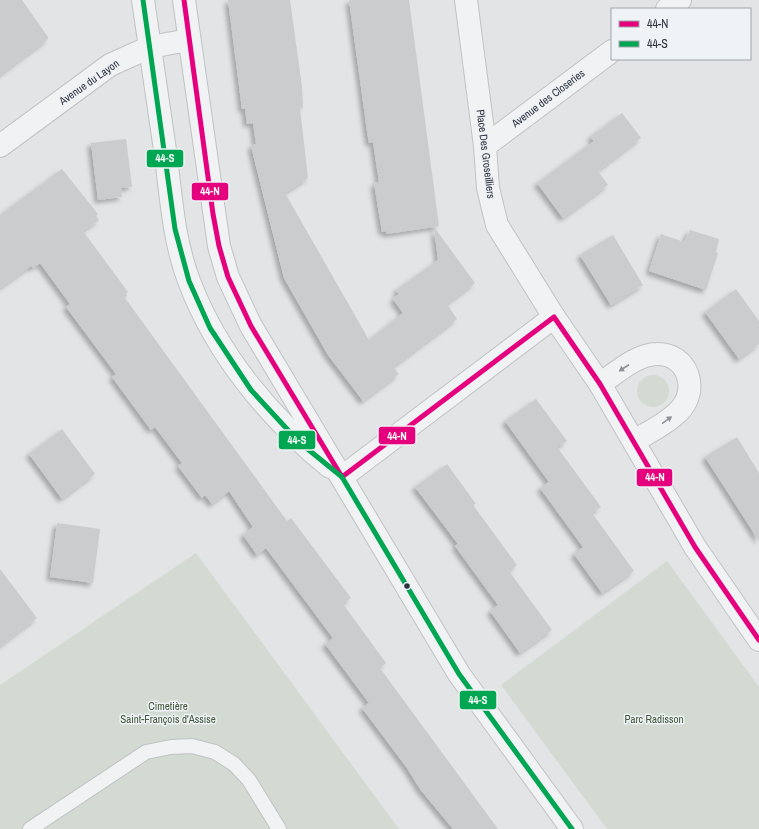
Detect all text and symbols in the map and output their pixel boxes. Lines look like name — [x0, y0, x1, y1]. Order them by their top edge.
legend — [611, 8, 751, 60]
text: 44-N — [647, 16, 668, 32]
text: 44-S — [647, 36, 668, 52]
street label: Avenue du Layon — [55, 56, 122, 108]
street label: Avenue des Closeries — [508, 66, 588, 131]
street label: Place Des Groseilliers — [474, 109, 498, 200]
line badge: 44-S — [146, 149, 184, 168]
text: 44-S — [155, 151, 175, 165]
line badge: 44-N — [191, 182, 229, 201]
text: 44-N — [200, 184, 220, 198]
one-way arrow — [618, 364, 629, 372]
one-way arrow — [662, 416, 673, 424]
line badge: 44-N — [378, 426, 416, 445]
text: 44-N — [387, 429, 407, 443]
line badge: 44-S — [278, 430, 316, 450]
text: 44-S — [287, 433, 307, 447]
line badge: 44-N — [636, 468, 673, 487]
text: 44-N — [645, 470, 665, 484]
unlabelled marker — [402, 581, 412, 591]
line badge: 44-S — [459, 690, 497, 710]
text: 44-S — [468, 693, 488, 707]
park label: Cimetière Saint-François d'Assise — [120, 699, 216, 726]
park label: Parc Radisson — [624, 712, 684, 726]

